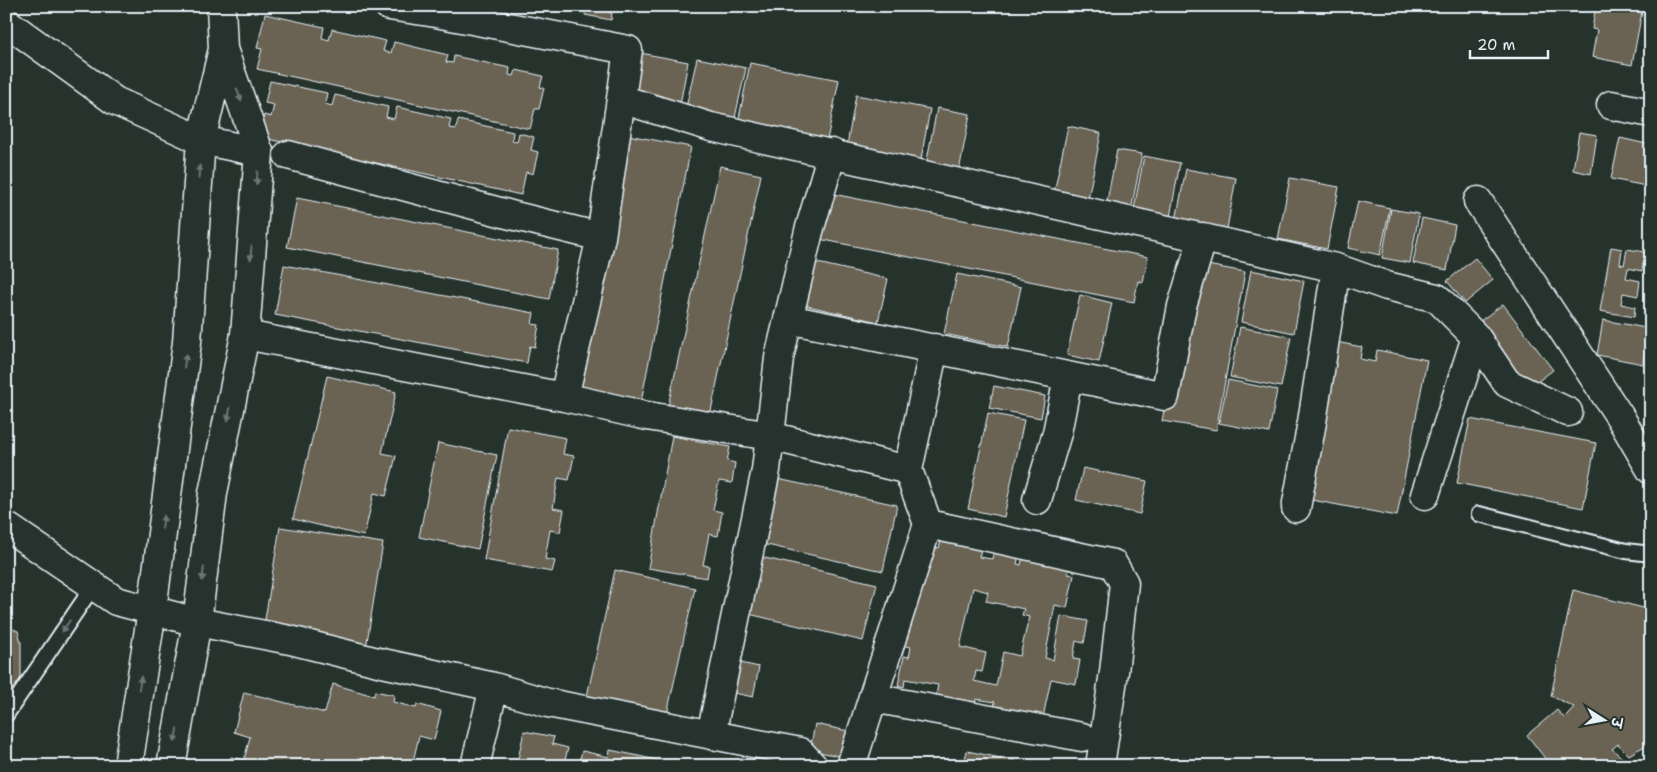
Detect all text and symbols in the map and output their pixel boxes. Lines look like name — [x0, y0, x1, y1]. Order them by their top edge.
scale bar — [1470, 28, 1547, 60]
text: 20 m — [1477, 35, 1516, 55]
one-way arrow — [236, 87, 243, 102]
one-way arrow — [196, 164, 204, 180]
one-way arrow — [253, 171, 261, 187]
one-way arrow — [247, 246, 255, 262]
one-way arrow — [181, 353, 189, 369]
one-way arrow — [225, 406, 233, 422]
one-way arrow — [160, 514, 168, 530]
one-way arrow — [199, 567, 207, 583]
one-way arrow — [61, 619, 71, 632]
one-way arrow — [137, 675, 145, 691]
north arrow — [1580, 694, 1630, 744]
text: उ — [1607, 714, 1627, 730]
one-way arrow — [172, 727, 180, 743]

